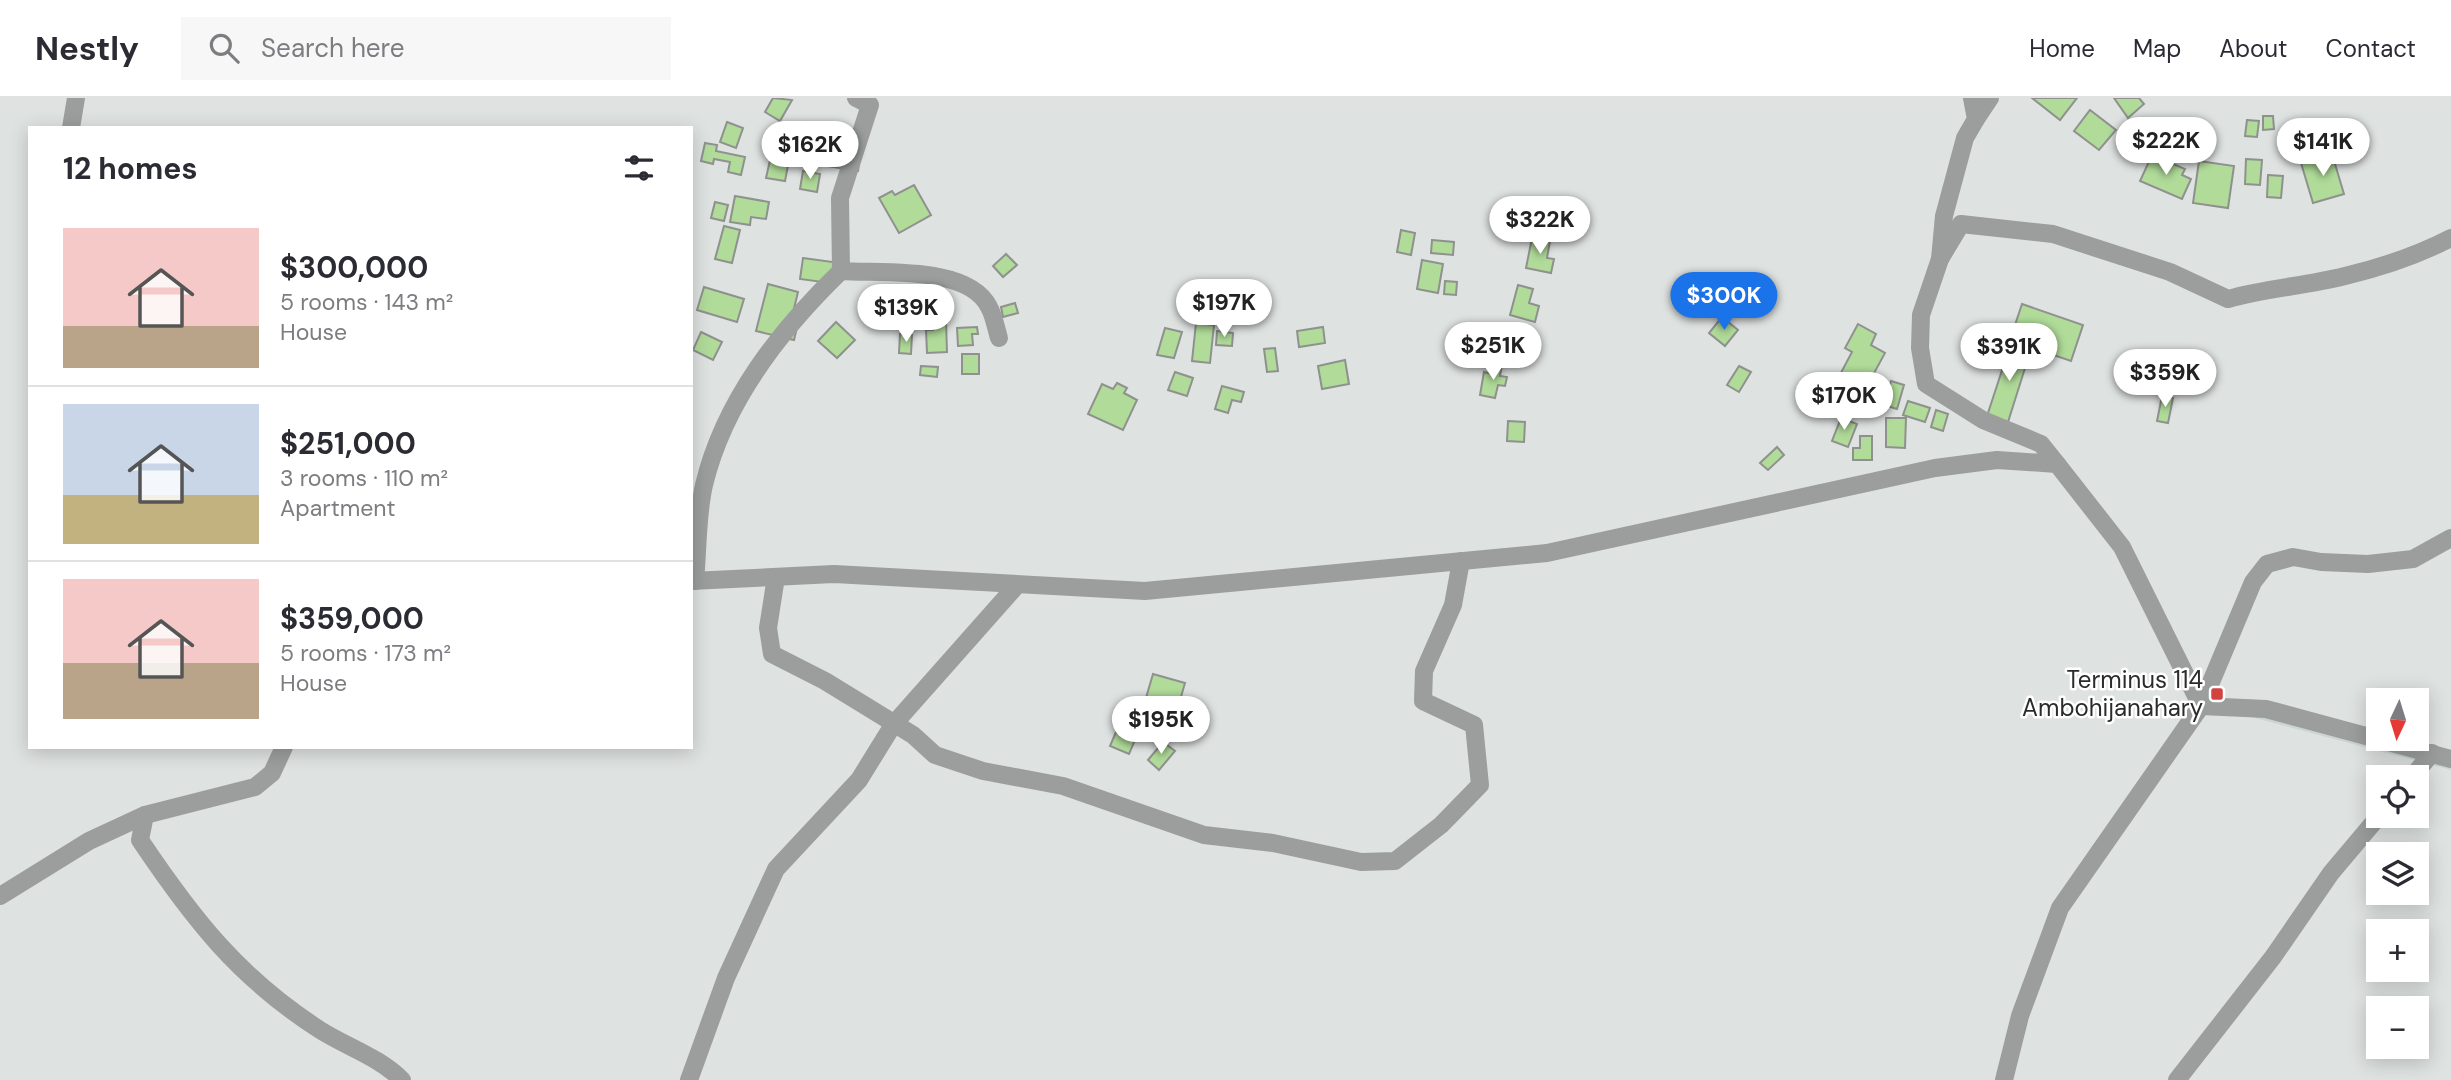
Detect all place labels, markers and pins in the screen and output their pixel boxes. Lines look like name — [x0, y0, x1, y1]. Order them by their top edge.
pin: $222K — [2117, 118, 2215, 177]
pin: $141K — [2274, 118, 2372, 178]
pin: $162K — [761, 122, 859, 181]
pin: $322K — [1491, 197, 1589, 256]
pin: $300K — [1675, 272, 1773, 332]
pin: $197K — [1175, 280, 1273, 339]
pin: $139K — [857, 285, 955, 344]
pin: $251K — [1444, 322, 1542, 382]
pin: $391K — [1960, 324, 2058, 383]
pin: $359K — [2116, 350, 2214, 409]
pin: $170K — [1795, 372, 1893, 432]
place label: Terminus 114 Ambohijanahary — [2022, 664, 2203, 723]
marker: Terminus 114 Ambohijanahary — [2209, 686, 2225, 702]
pin: $195K — [1112, 696, 1210, 756]

